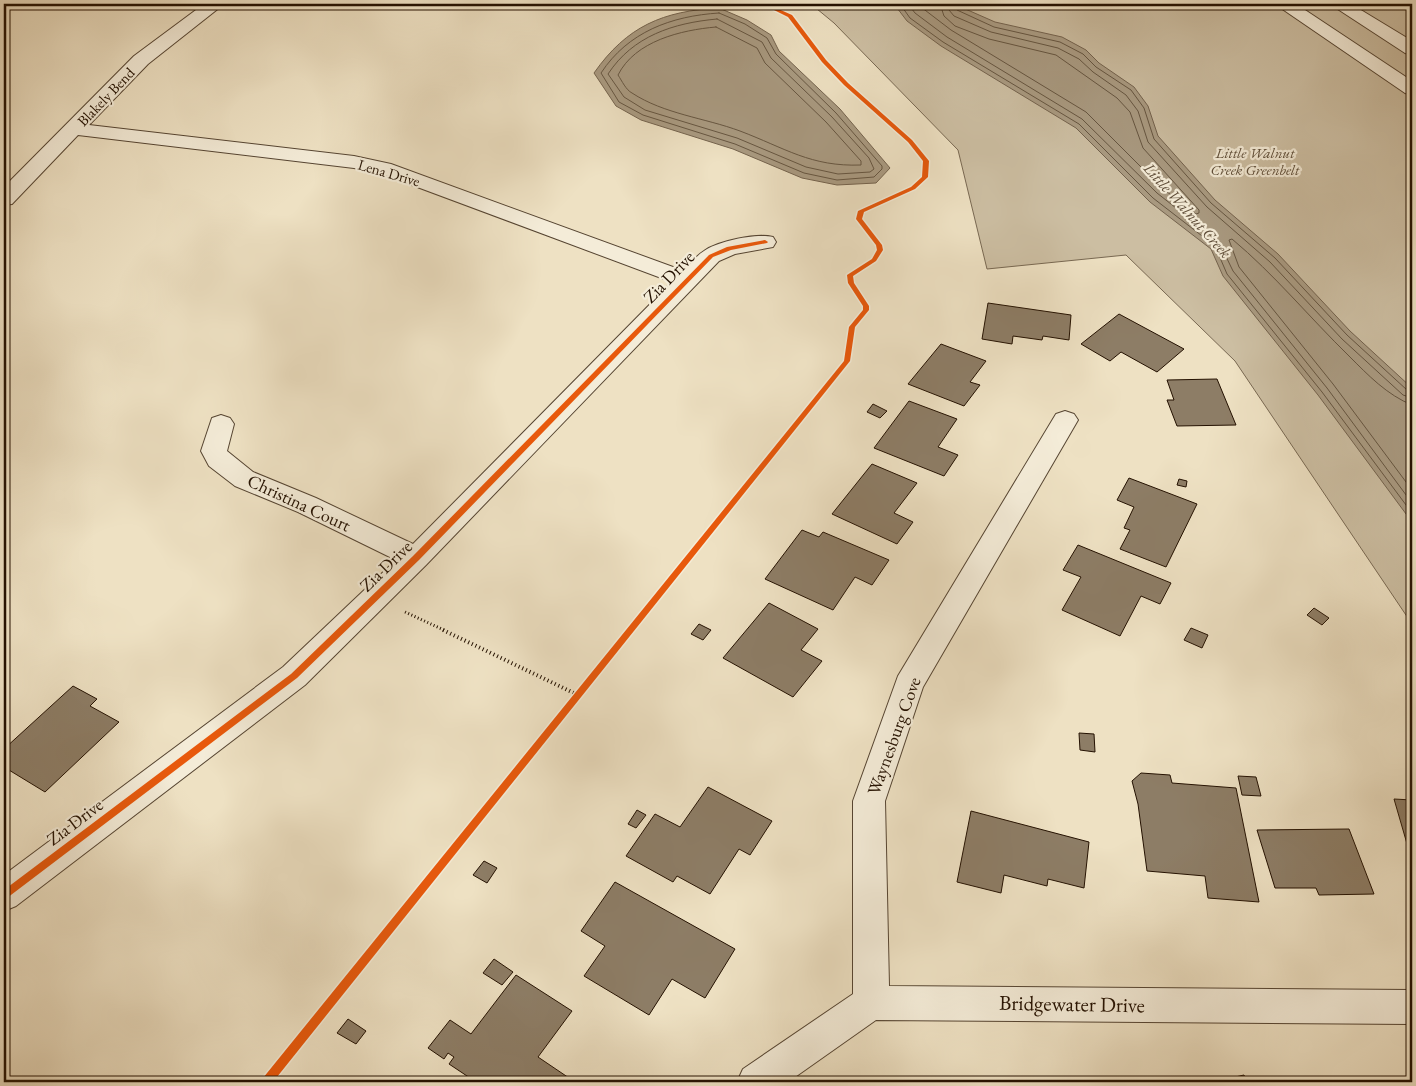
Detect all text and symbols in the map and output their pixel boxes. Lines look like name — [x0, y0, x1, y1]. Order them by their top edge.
street label: Blakely Bend — [73, 63, 139, 130]
park label: Little Walnut Creek Greenbelt — [1211, 143, 1300, 179]
street label: Lena Drive — [356, 155, 422, 190]
water label: Little Walnut Creek — [1138, 157, 1237, 263]
street label: Zia Drive — [638, 245, 699, 308]
street label: Christina Court — [244, 469, 355, 537]
street label: Zia Drive — [354, 535, 417, 596]
street label: Waynesburg Cove — [862, 674, 926, 798]
street label: Zia Drive — [42, 793, 107, 850]
street label: Bridgewater Drive — [999, 989, 1145, 1018]

